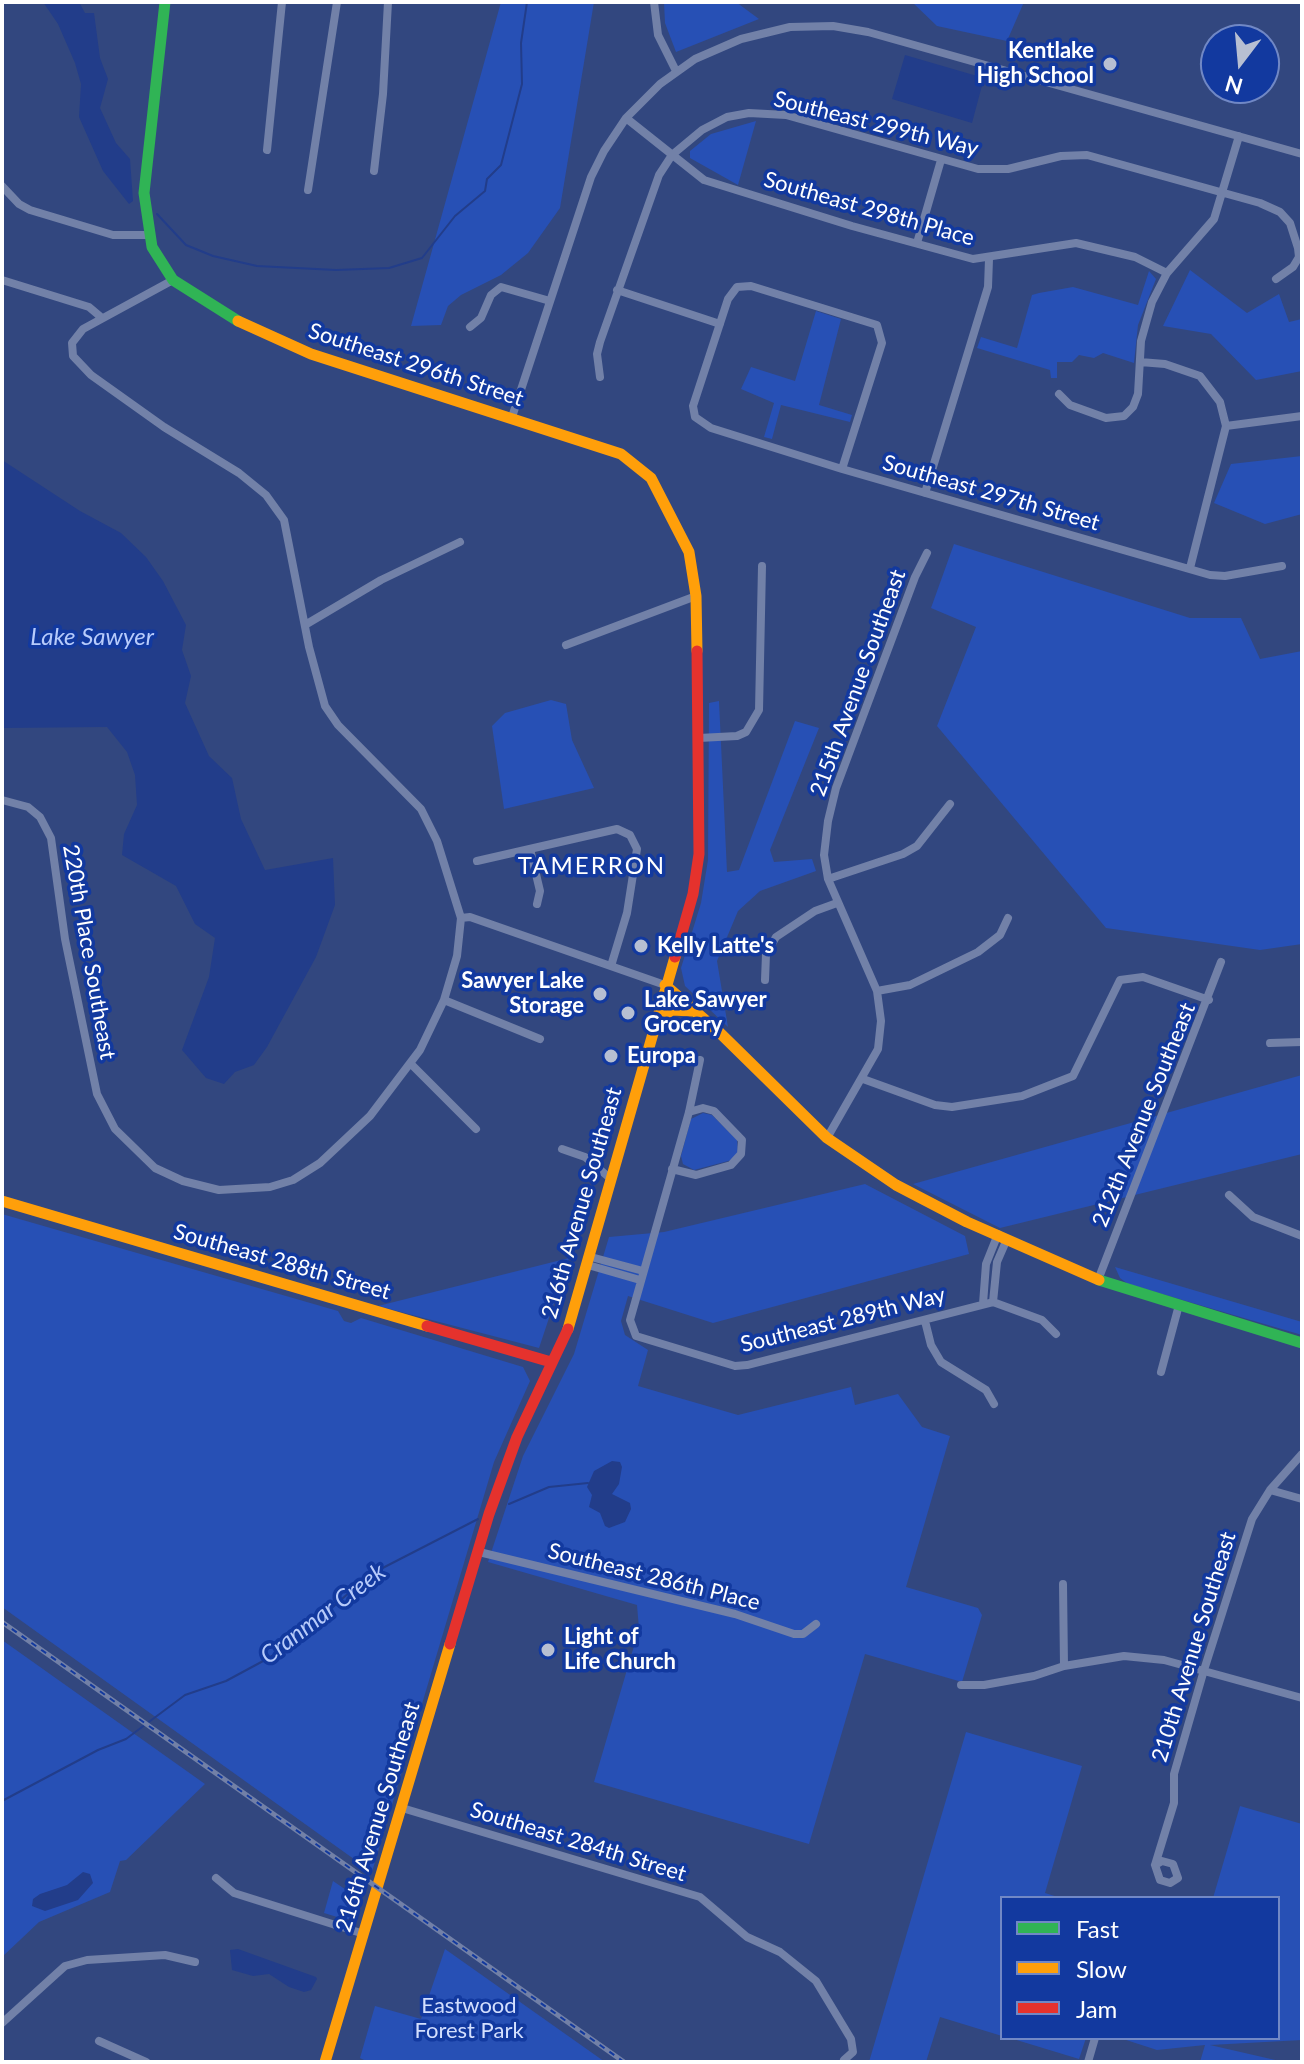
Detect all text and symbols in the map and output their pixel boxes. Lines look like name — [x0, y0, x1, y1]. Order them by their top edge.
north arrow — [1200, 24, 1280, 104]
place label: Kentlake High School — [976, 38, 1094, 90]
marker: Kentlake High School — [1101, 55, 1119, 73]
text: N — [1222, 70, 1246, 101]
street label: Southeast 299th Way — [771, 86, 981, 162]
street label: Southeast 298th Place — [761, 166, 977, 252]
street label: Southeast 296th Street — [305, 318, 527, 412]
street label: Southeast 297th Street — [880, 449, 1102, 537]
street label: 215th Avenue Southeast — [805, 566, 911, 800]
water label: Lake Sawyer — [30, 623, 154, 651]
street label: 220th Place Southeast — [57, 843, 121, 1061]
district label: TAMERRON — [518, 852, 666, 880]
place label: Kelly Latte's — [657, 933, 774, 959]
marker: Kelly Latte's — [632, 937, 650, 955]
place label: Sawyer Lake Storage — [461, 968, 584, 1020]
marker: Sawyer Lake Storage — [591, 985, 609, 1003]
place label: Lake Sawyer Grocery — [644, 987, 767, 1038]
street label: 212th Avenue Southeast — [1087, 999, 1201, 1231]
marker: Lake Sawyer Grocery — [619, 1004, 637, 1022]
place label: Europa — [627, 1043, 696, 1069]
marker: Europa — [602, 1047, 620, 1065]
street label: 216th Avenue Southeast — [536, 1084, 628, 1322]
street label: Southeast 288th Street — [171, 1218, 393, 1306]
street label: Southeast 289th Way — [738, 1282, 948, 1358]
street label: 210th Avenue Southeast — [1146, 1529, 1242, 1765]
street label: Southeast 286th Place — [545, 1538, 763, 1616]
water label: Cranmar Creek — [255, 1558, 391, 1670]
place label: Light of Life Church — [564, 1624, 676, 1676]
marker: Light of Life Church — [539, 1641, 557, 1659]
street label: 216th Avenue Southeast — [330, 1699, 426, 1935]
street label: Southeast 284th Street — [467, 1797, 689, 1887]
legend — [1000, 1896, 1280, 2040]
text: Fast — [1076, 1914, 1119, 1943]
text: Slow — [1076, 1954, 1127, 1983]
park label: Eastwood Forest Park — [414, 1993, 524, 2044]
text: Jam — [1076, 1994, 1117, 2023]

